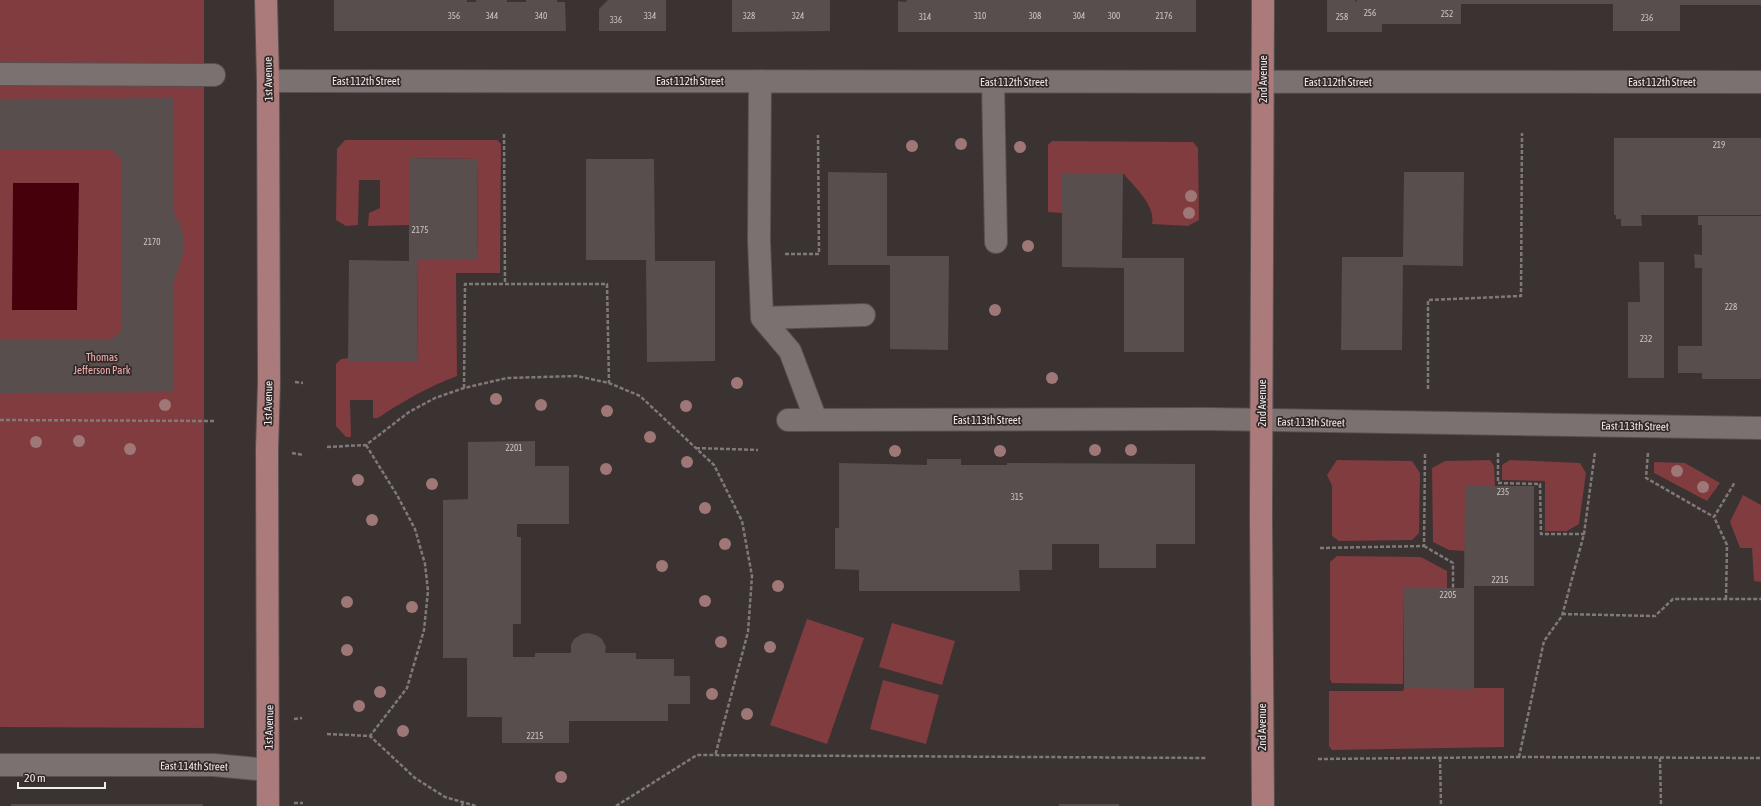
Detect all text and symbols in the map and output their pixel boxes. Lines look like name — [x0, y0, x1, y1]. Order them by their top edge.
house number: 256 — [1364, 8, 1376, 18]
house number: 252 — [1441, 9, 1453, 19]
house number: 356 — [448, 11, 460, 21]
house number: 344 — [486, 11, 498, 21]
house number: 340 — [535, 11, 547, 21]
house number: 334 — [644, 11, 656, 21]
house number: 328 — [743, 11, 755, 21]
house number: 324 — [792, 11, 804, 21]
house number: 310 — [974, 11, 986, 21]
house number: 308 — [1029, 11, 1041, 21]
house number: 304 — [1073, 11, 1085, 21]
house number: 300 — [1108, 11, 1120, 21]
house number: 2176 — [1156, 11, 1172, 21]
house number: 314 — [919, 12, 931, 22]
house number: 258 — [1336, 12, 1348, 22]
house number: 236 — [1641, 13, 1653, 23]
house number: 336 — [610, 15, 622, 25]
street label: 2nd Avenue — [1257, 55, 1269, 103]
street label: 1st Avenue — [262, 57, 274, 101]
street label: East 112th Street — [332, 75, 400, 87]
street label: East 112th Street — [656, 75, 724, 87]
street label: East 112th Street — [980, 76, 1048, 88]
street label: East 112th Street — [1304, 76, 1372, 88]
street label: East 112th Street — [1628, 76, 1696, 88]
house number: 219 — [1713, 140, 1725, 150]
house number: 2175 — [412, 225, 428, 235]
house number: 2170 — [144, 237, 160, 247]
house number: 228 — [1725, 302, 1737, 312]
house number: 232 — [1640, 334, 1652, 344]
park label: Thomas Jefferson Park — [74, 351, 131, 376]
street label: 2nd Avenue — [1256, 379, 1268, 427]
street label: 1st Avenue — [262, 381, 274, 425]
street label: East 113th Street — [953, 414, 1021, 426]
street label: East 113th Street — [1277, 415, 1345, 429]
street label: East 113th Street — [1601, 419, 1669, 433]
house number: 2201 — [506, 443, 522, 453]
house number: 235 — [1497, 487, 1509, 497]
house number: 315 — [1011, 492, 1023, 502]
house number: 2215 — [1492, 575, 1508, 585]
house number: 2205 — [1440, 590, 1456, 600]
street label: 2nd Avenue — [1256, 703, 1268, 751]
street label: 1st Avenue — [263, 705, 275, 749]
house number: 2215 — [527, 731, 543, 741]
street label: East 114th Street — [160, 759, 228, 773]
scale bar — [18, 764, 105, 790]
text: 20 m — [24, 771, 46, 785]

